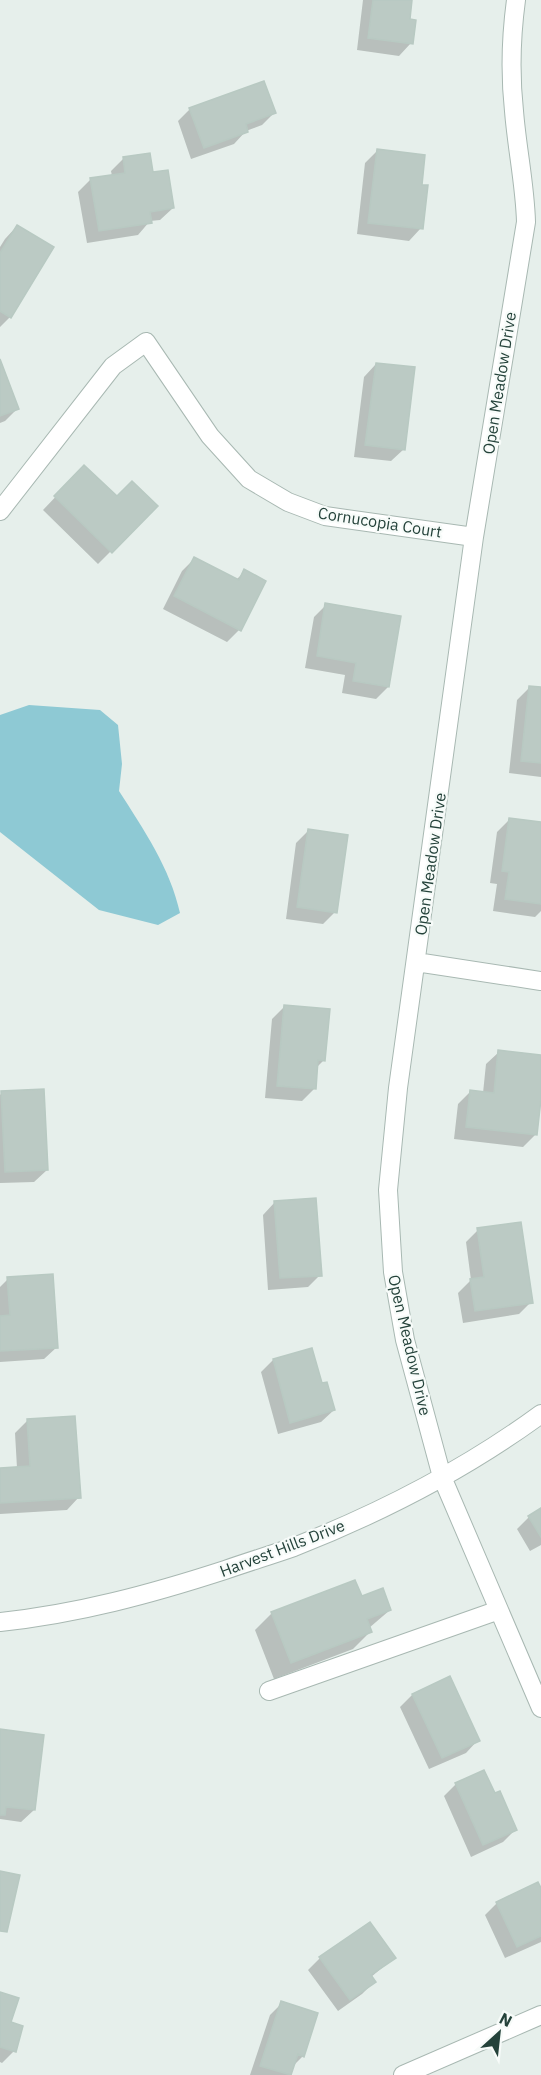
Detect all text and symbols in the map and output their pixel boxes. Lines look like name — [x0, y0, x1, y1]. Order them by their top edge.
street label: Open Meadow Drive — [478, 310, 520, 456]
street label: Cornucopia Court — [317, 502, 443, 542]
street label: Open Meadow Drive — [410, 791, 450, 937]
street label: Open Meadow Drive — [384, 1273, 436, 1418]
street label: Harvest Hills Drive — [217, 1515, 347, 1581]
north arrow — [469, 2003, 529, 2063]
text: N — [496, 2008, 516, 2031]

